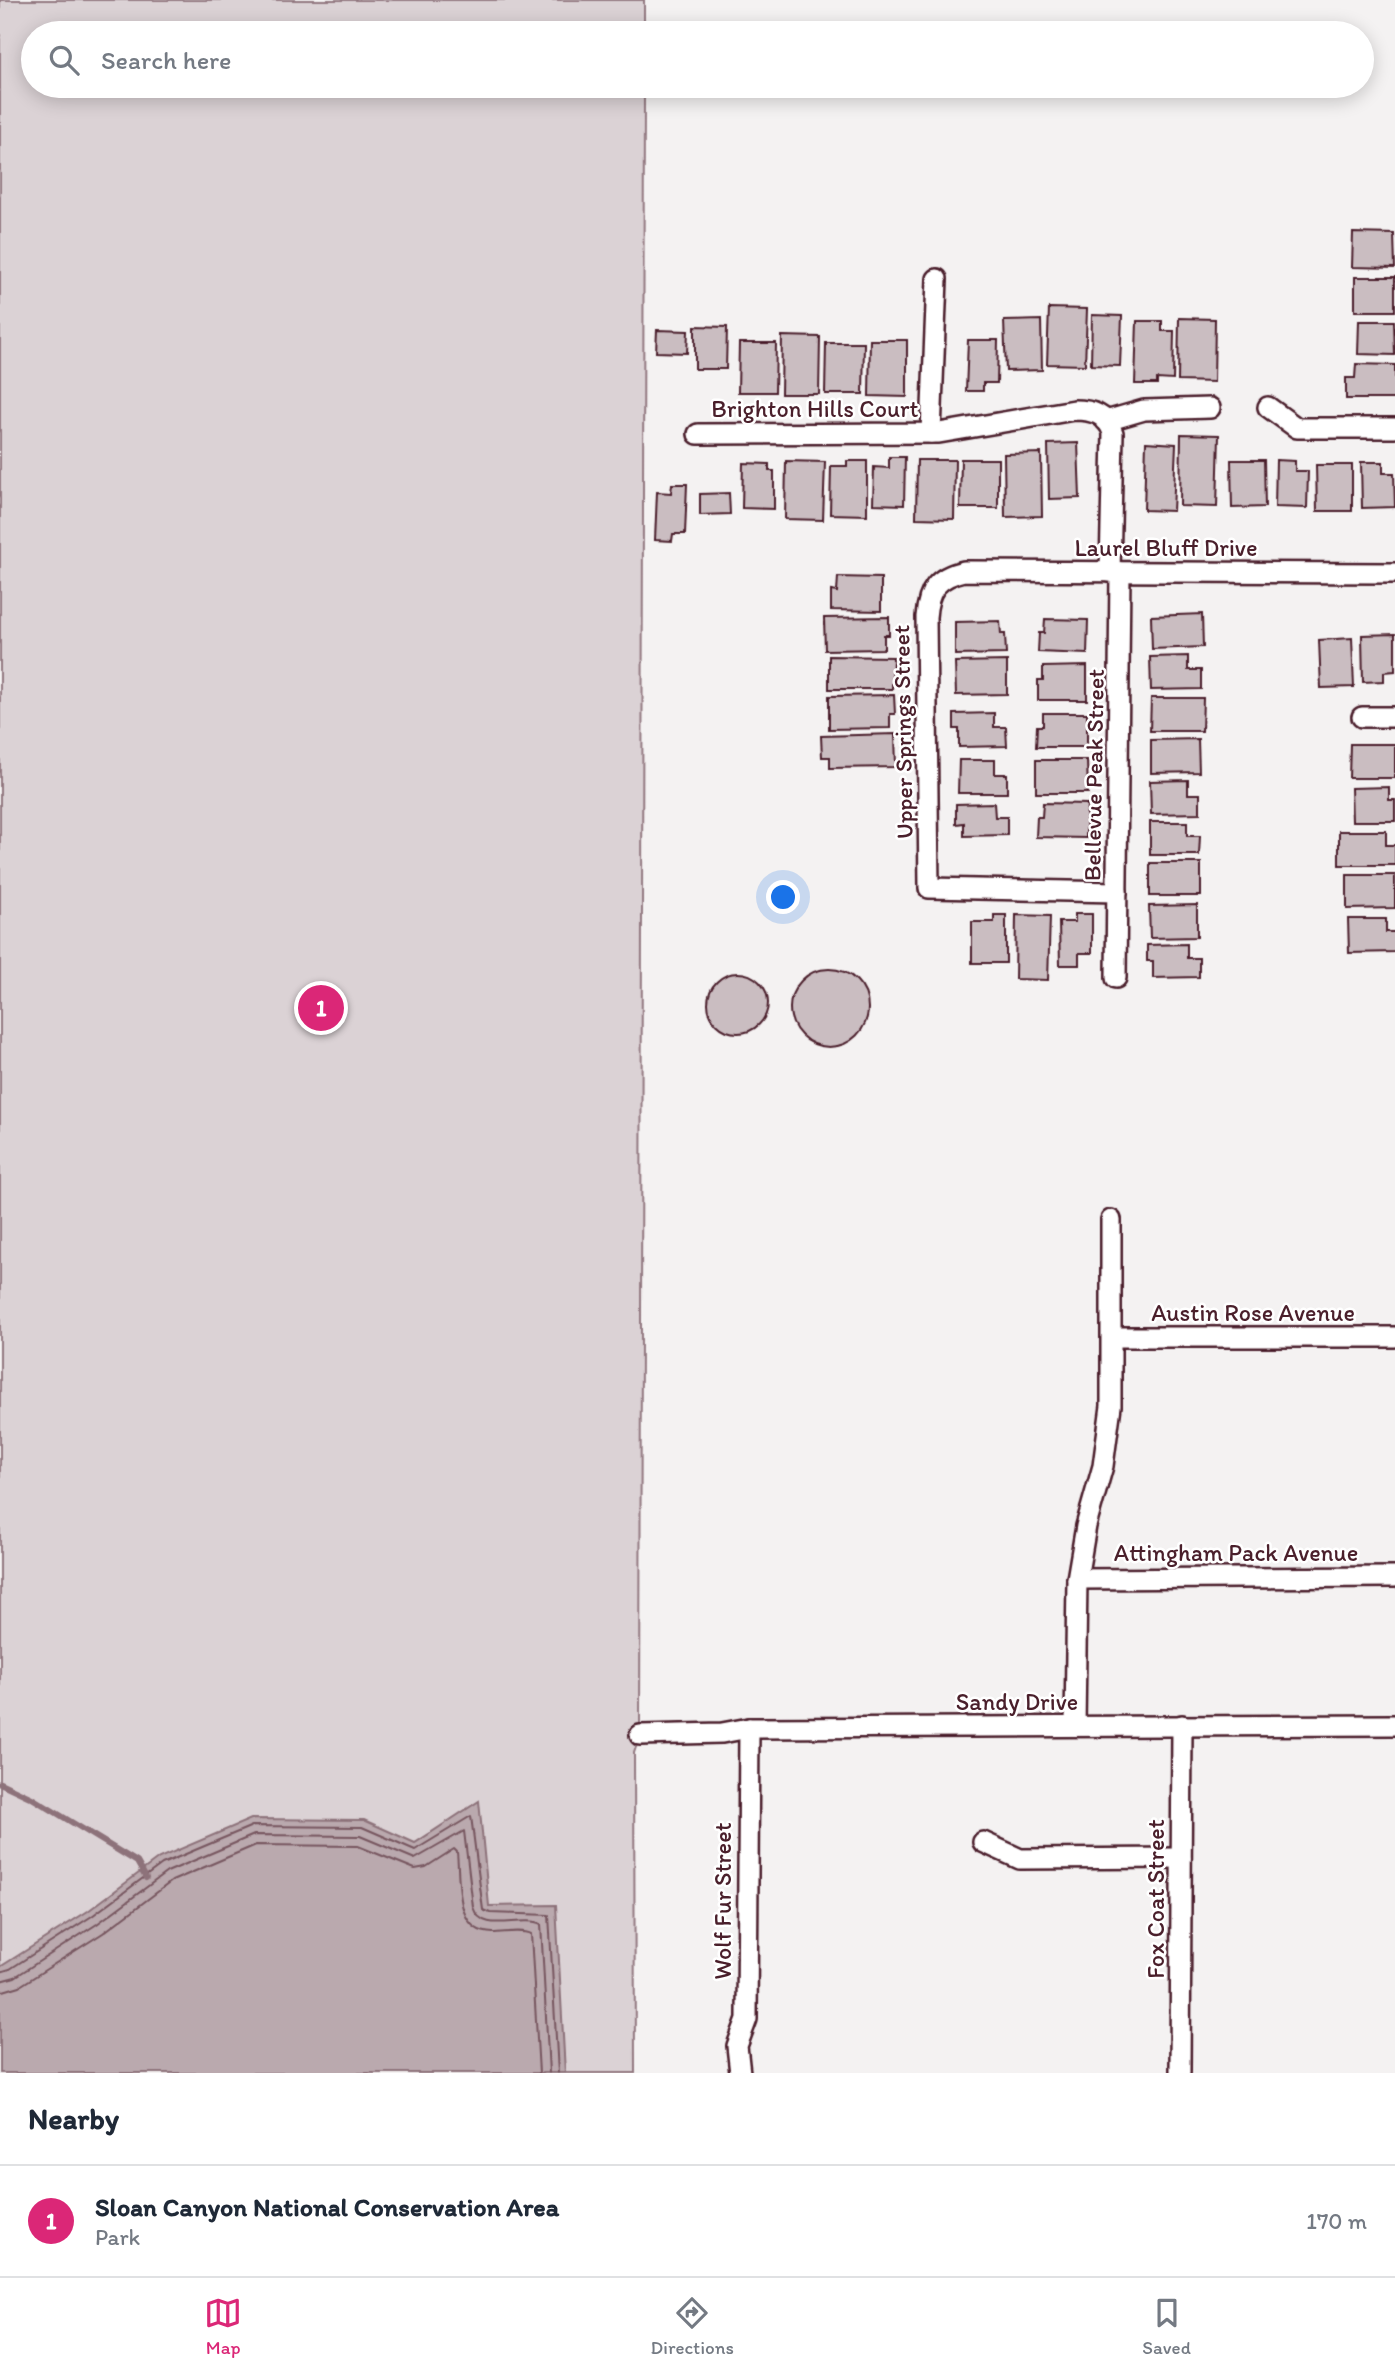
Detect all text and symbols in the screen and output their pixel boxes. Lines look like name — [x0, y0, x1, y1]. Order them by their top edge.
search box — [21, 21, 1374, 98]
icon: search — [45, 41, 83, 79]
text: Search here — [101, 44, 231, 76]
street label: Brighton Hills Court — [711, 394, 919, 423]
street label: Laurel Bluff Drive — [1075, 533, 1258, 562]
street label: Upper Springs Street — [886, 625, 919, 839]
street label: Bellevue Peak Street — [1077, 669, 1110, 881]
your location — [766, 880, 800, 914]
pin: 1 — [298, 982, 344, 1034]
street label: Austin Rose Avenue — [1151, 1298, 1355, 1327]
street label: Attingham Pack Avenue — [1114, 1538, 1358, 1567]
street label: Sandy Drive — [956, 1687, 1078, 1716]
street label: Fox Coat Street — [1141, 1819, 1170, 1979]
street label: Wolf Fur Street — [708, 1822, 737, 1980]
text: Nearby — [28, 2100, 119, 2137]
text: Sloan Canyon National Conservation Area — [95, 2191, 559, 2223]
text: 1 — [46, 2207, 56, 2235]
text: 170 m — [1306, 2207, 1367, 2235]
text: Park — [95, 2223, 140, 2251]
tab: Map — [204, 2294, 242, 2359]
tab: Directions — [650, 2294, 734, 2359]
tab: Saved — [1142, 2294, 1191, 2359]

